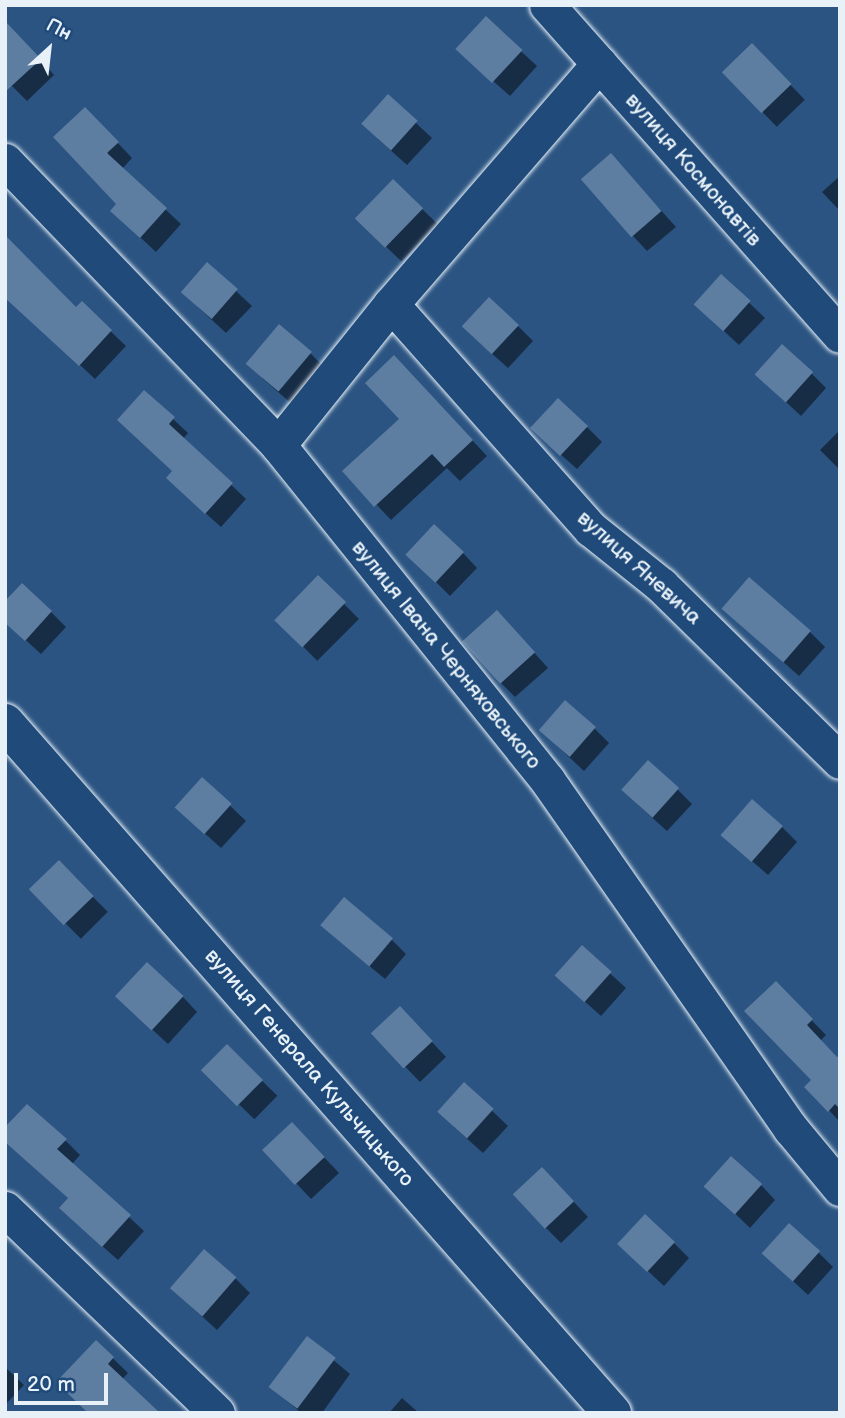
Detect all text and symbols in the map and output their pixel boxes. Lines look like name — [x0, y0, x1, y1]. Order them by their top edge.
north arrow — [14, 14, 84, 84]
text: Пн — [42, 14, 75, 46]
street label: вулиця Космонавтів — [620, 88, 766, 252]
street label: вулиця Яневича — [572, 506, 706, 630]
street label: вулиця Івана Черняховського — [346, 536, 546, 774]
street label: вулиця Генерала Кульчицького — [199, 944, 419, 1192]
scale bar — [18, 1358, 112, 1402]
text: 20 m — [27, 1372, 75, 1397]

